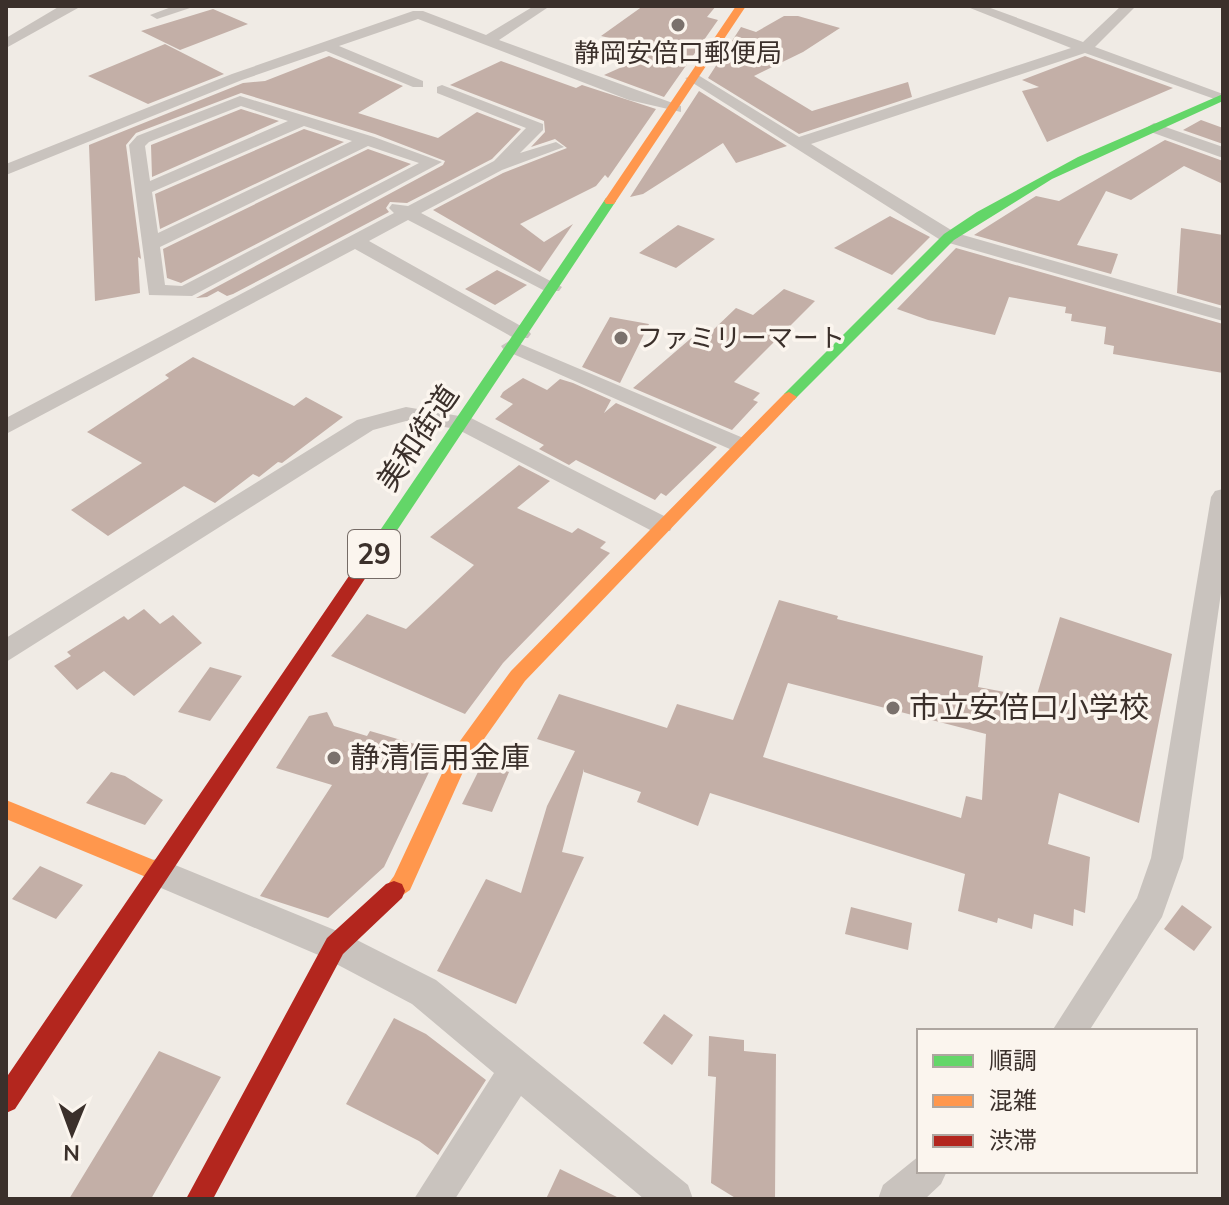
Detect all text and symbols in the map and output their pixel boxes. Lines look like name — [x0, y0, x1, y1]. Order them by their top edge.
marker: 静岡安倍口郵便局 — [669, 16, 687, 34]
place label: 静岡安倍口郵便局 — [574, 36, 782, 69]
place label: ファミリーマート — [637, 321, 845, 354]
marker: ファミリーマート — [612, 329, 630, 347]
street label: 美和街道 — [368, 377, 466, 498]
road number: 29 — [348, 530, 400, 578]
place label: 市立安倍口小学校 — [909, 688, 1149, 726]
marker: 市立安倍口小学校 — [884, 699, 902, 717]
place label: 静清信用金庫 — [350, 738, 530, 776]
marker: 静清信用金庫 — [325, 749, 343, 767]
legend — [917, 1029, 1197, 1173]
text: 順調 — [989, 1045, 1037, 1075]
text: 混雑 — [989, 1085, 1037, 1115]
north arrow — [32, 1093, 112, 1173]
text: 渋滞 — [989, 1125, 1037, 1155]
text: N — [63, 1139, 80, 1167]

